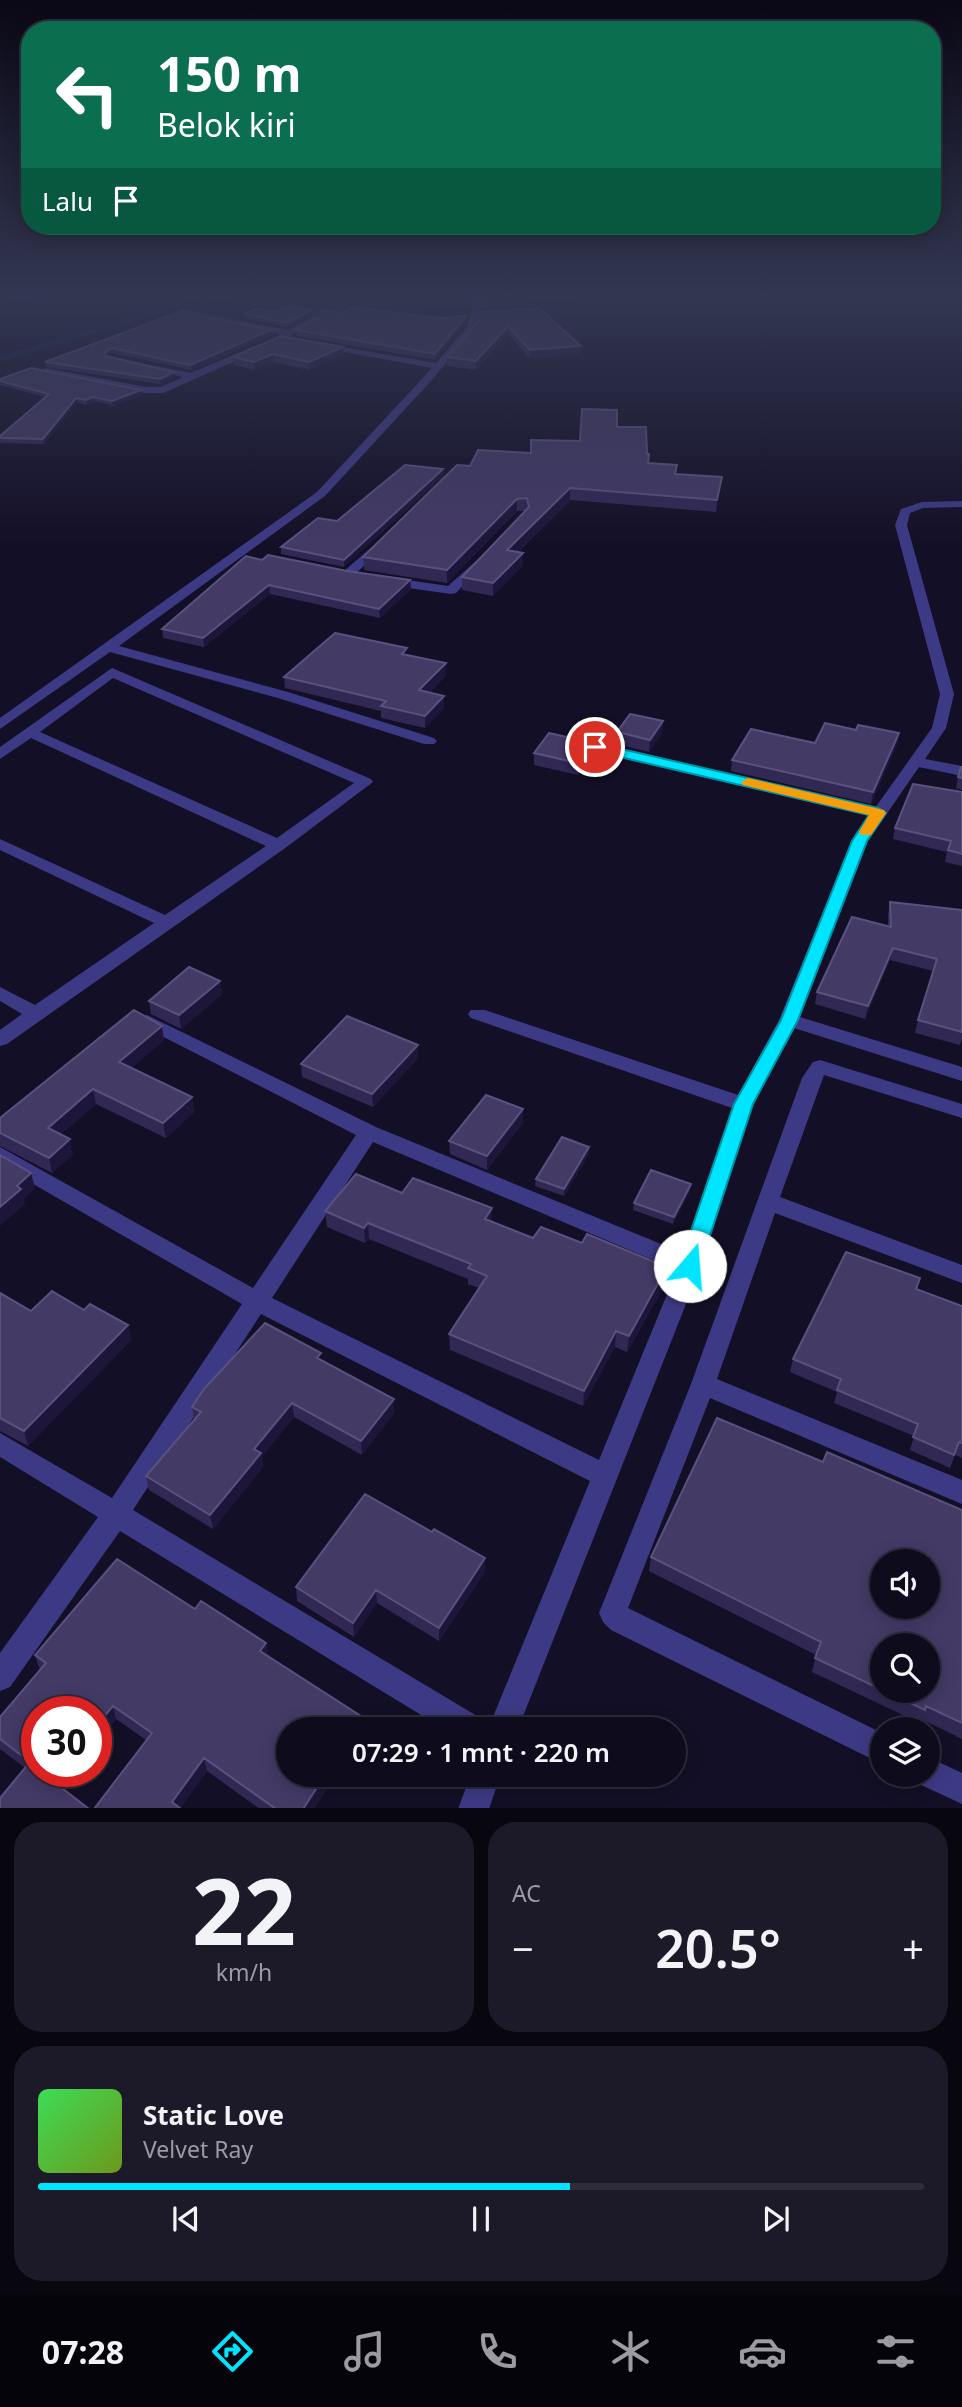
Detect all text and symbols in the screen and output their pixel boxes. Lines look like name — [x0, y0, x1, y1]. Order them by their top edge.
text: 150 m — [157, 40, 302, 106]
icon: left — [42, 49, 133, 140]
text: Belok kiri — [157, 103, 296, 146]
icon: arrive — [107, 182, 145, 220]
text: Lalu — [42, 183, 93, 219]
pin — [565, 717, 625, 777]
icon: arrive — [576, 728, 614, 766]
position arrow — [653, 1229, 727, 1303]
map controls — [870, 1549, 940, 1787]
button: sound — [870, 1549, 940, 1619]
button: search — [870, 1633, 940, 1703]
speed limit sign: 30 — [21, 1696, 112, 1787]
button: layers — [870, 1717, 940, 1787]
text: 07:29 · 1 mnt · 220 m — [352, 1734, 610, 1770]
text: 22 — [192, 1848, 296, 1972]
text: AC — [512, 1877, 541, 1909]
text: 20.5° — [655, 1912, 781, 1983]
text: − — [512, 1922, 534, 1974]
text: + — [902, 1922, 924, 1974]
text: km/h — [216, 1956, 272, 1988]
text: Static Love — [143, 2097, 284, 2133]
text: Velvet Ray — [143, 2133, 253, 2165]
icon: previous — [167, 2200, 205, 2238]
icon: pause — [462, 2200, 500, 2238]
icon: next — [757, 2200, 795, 2238]
icon: directions — [208, 2327, 257, 2376]
icon: music — [340, 2327, 389, 2376]
icon: phone — [473, 2327, 522, 2376]
icon: climate — [606, 2327, 655, 2376]
icon: car — [738, 2327, 787, 2376]
icon: filters — [871, 2327, 920, 2376]
text: 07:28 — [42, 2330, 124, 2373]

